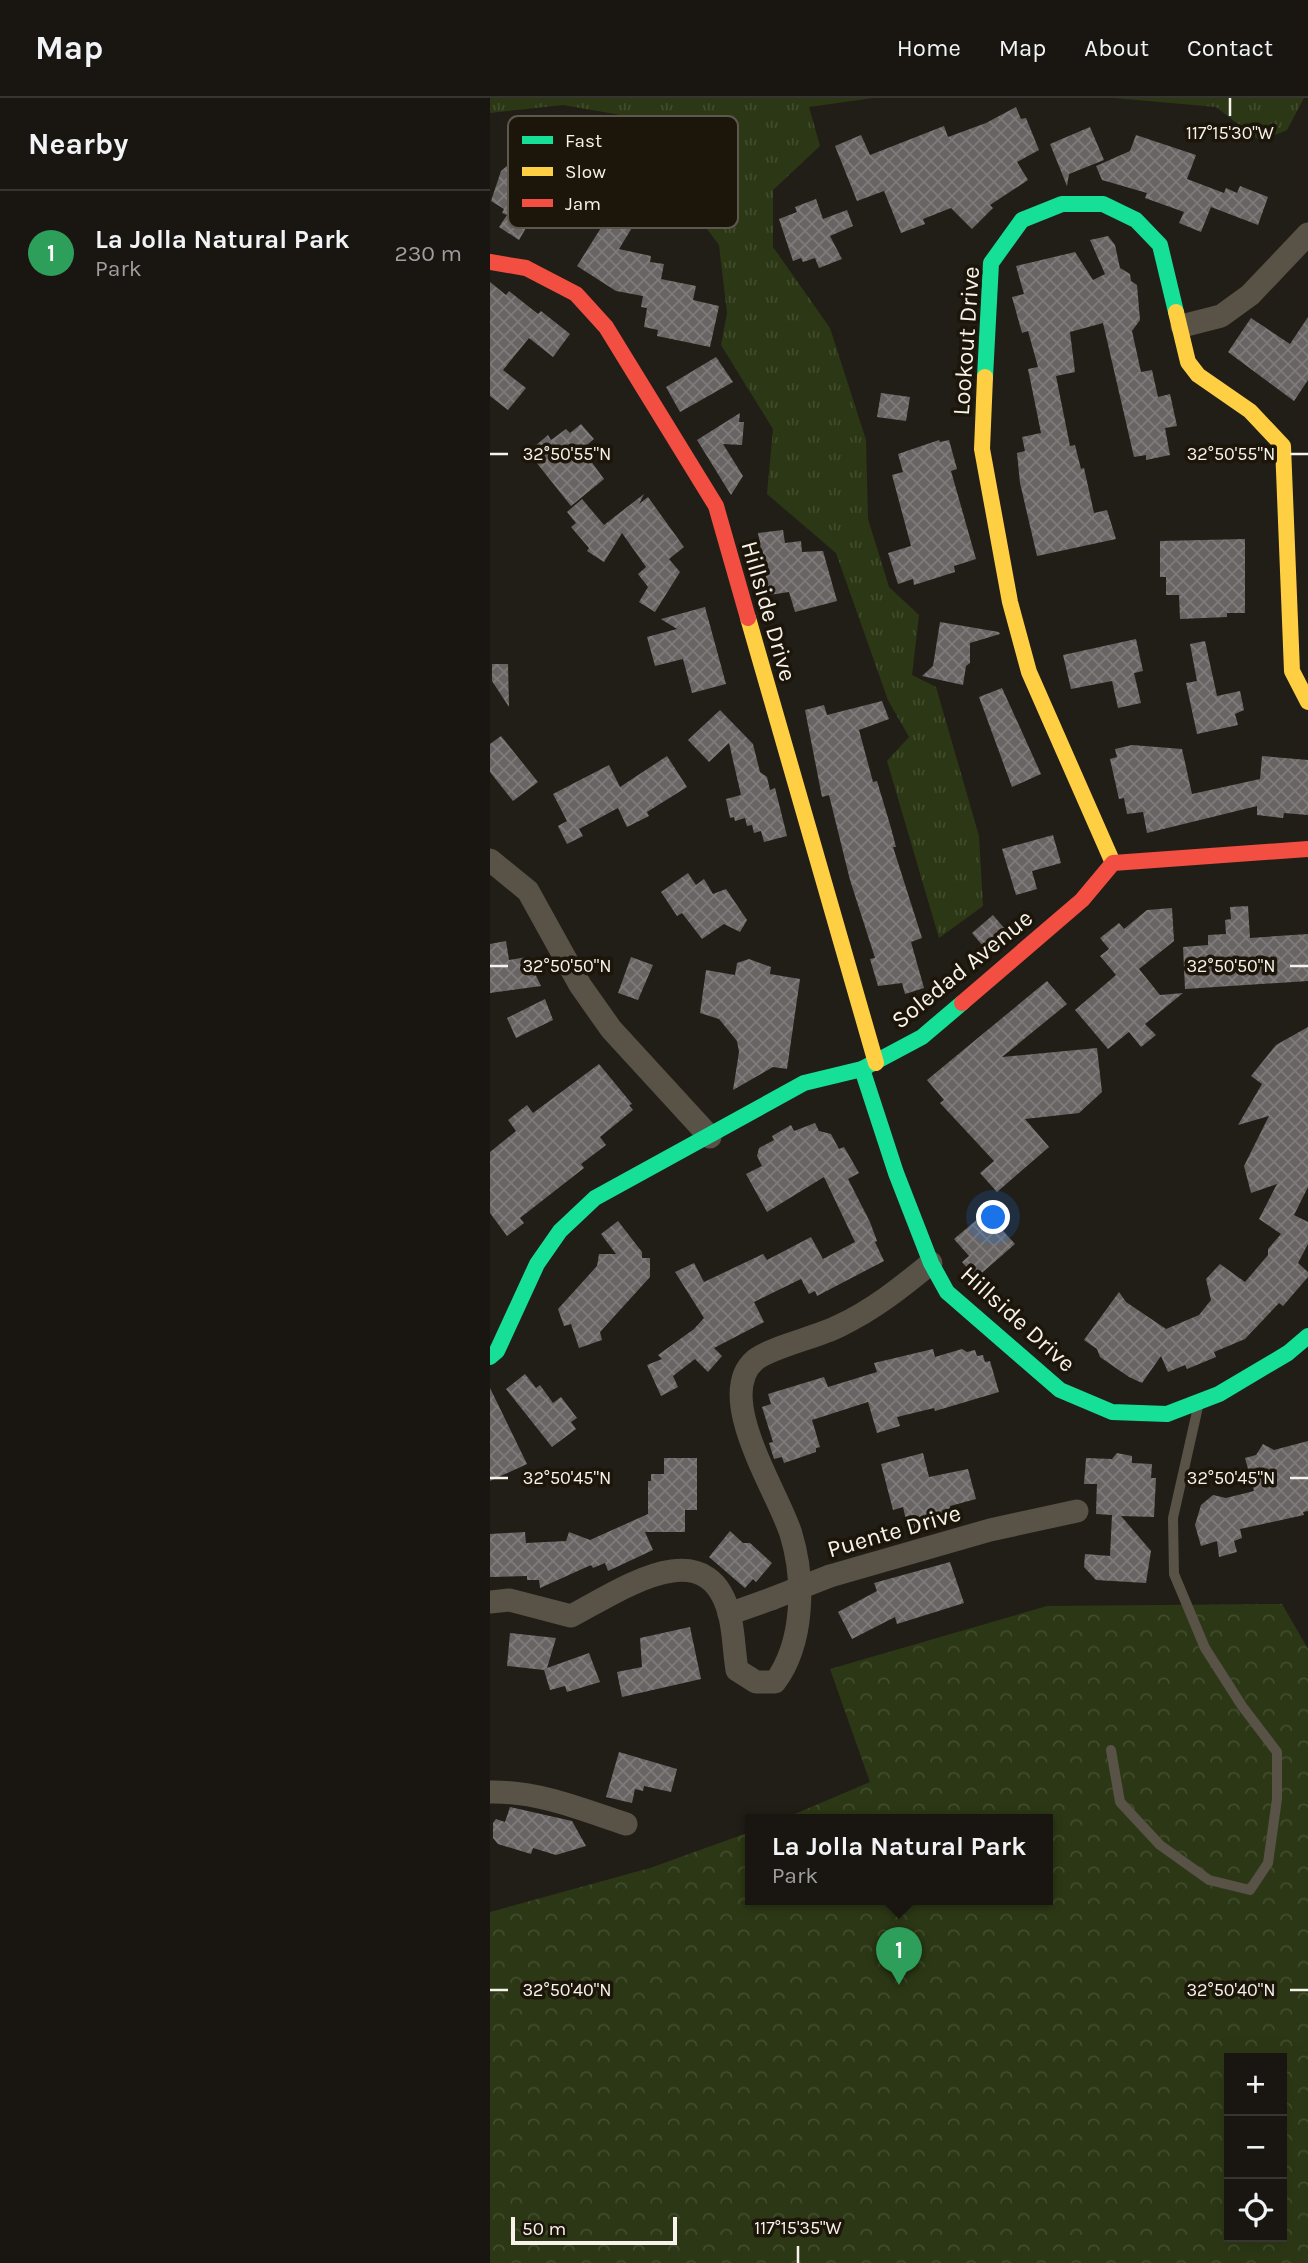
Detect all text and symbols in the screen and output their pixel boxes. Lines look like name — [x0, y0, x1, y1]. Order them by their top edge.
text: Map — [35, 29, 103, 67]
text: Home — [897, 34, 961, 62]
text: Map — [999, 34, 1046, 62]
text: About — [1084, 34, 1149, 62]
text: Contact — [1187, 34, 1273, 62]
legend — [508, 116, 738, 228]
text: 117°15'30"W — [1186, 122, 1274, 144]
text: Nearby — [28, 126, 128, 162]
text: Fast — [565, 130, 602, 152]
text: Slow — [565, 161, 606, 183]
text: Jam — [565, 193, 601, 215]
text: La Jolla Natural Park — [95, 224, 350, 255]
text: 1 — [47, 240, 55, 267]
text: 230 m — [394, 240, 462, 267]
text: Park — [95, 255, 142, 282]
street label: Lookout Drive — [947, 266, 985, 416]
text: 32°50'55"N — [523, 443, 611, 465]
text: 32°50'55"N — [1187, 443, 1275, 465]
street label: Hillside Drive — [736, 538, 802, 684]
street label: Soledad Avenue — [886, 904, 1038, 1034]
text: 32°50'50"N — [522, 955, 612, 977]
text: 32°50'50"N — [1186, 955, 1276, 977]
your location — [976, 1200, 1010, 1234]
street label: Hillside Drive — [955, 1260, 1081, 1378]
text: 32°50'45"N — [523, 1467, 611, 1489]
text: 32°50'45"N — [1187, 1467, 1275, 1489]
street label: Puente Drive — [824, 1499, 964, 1563]
popup — [745, 1814, 1053, 1905]
text: La Jolla Natural Park — [772, 1831, 1026, 1862]
text: Park — [772, 1862, 818, 1889]
pin: 1 — [876, 1927, 922, 1985]
text: 32°50'40"N — [522, 1979, 612, 2001]
text: 32°50'40"N — [1186, 1979, 1276, 2001]
map controls — [1224, 2053, 1287, 2242]
button: + — [1224, 2053, 1287, 2116]
button: − — [1224, 2116, 1287, 2179]
button: locate — [1224, 2179, 1287, 2242]
scale bar — [511, 2214, 677, 2246]
text: 117°15'35"W — [754, 2217, 842, 2239]
text: 50 m — [522, 2218, 566, 2240]

